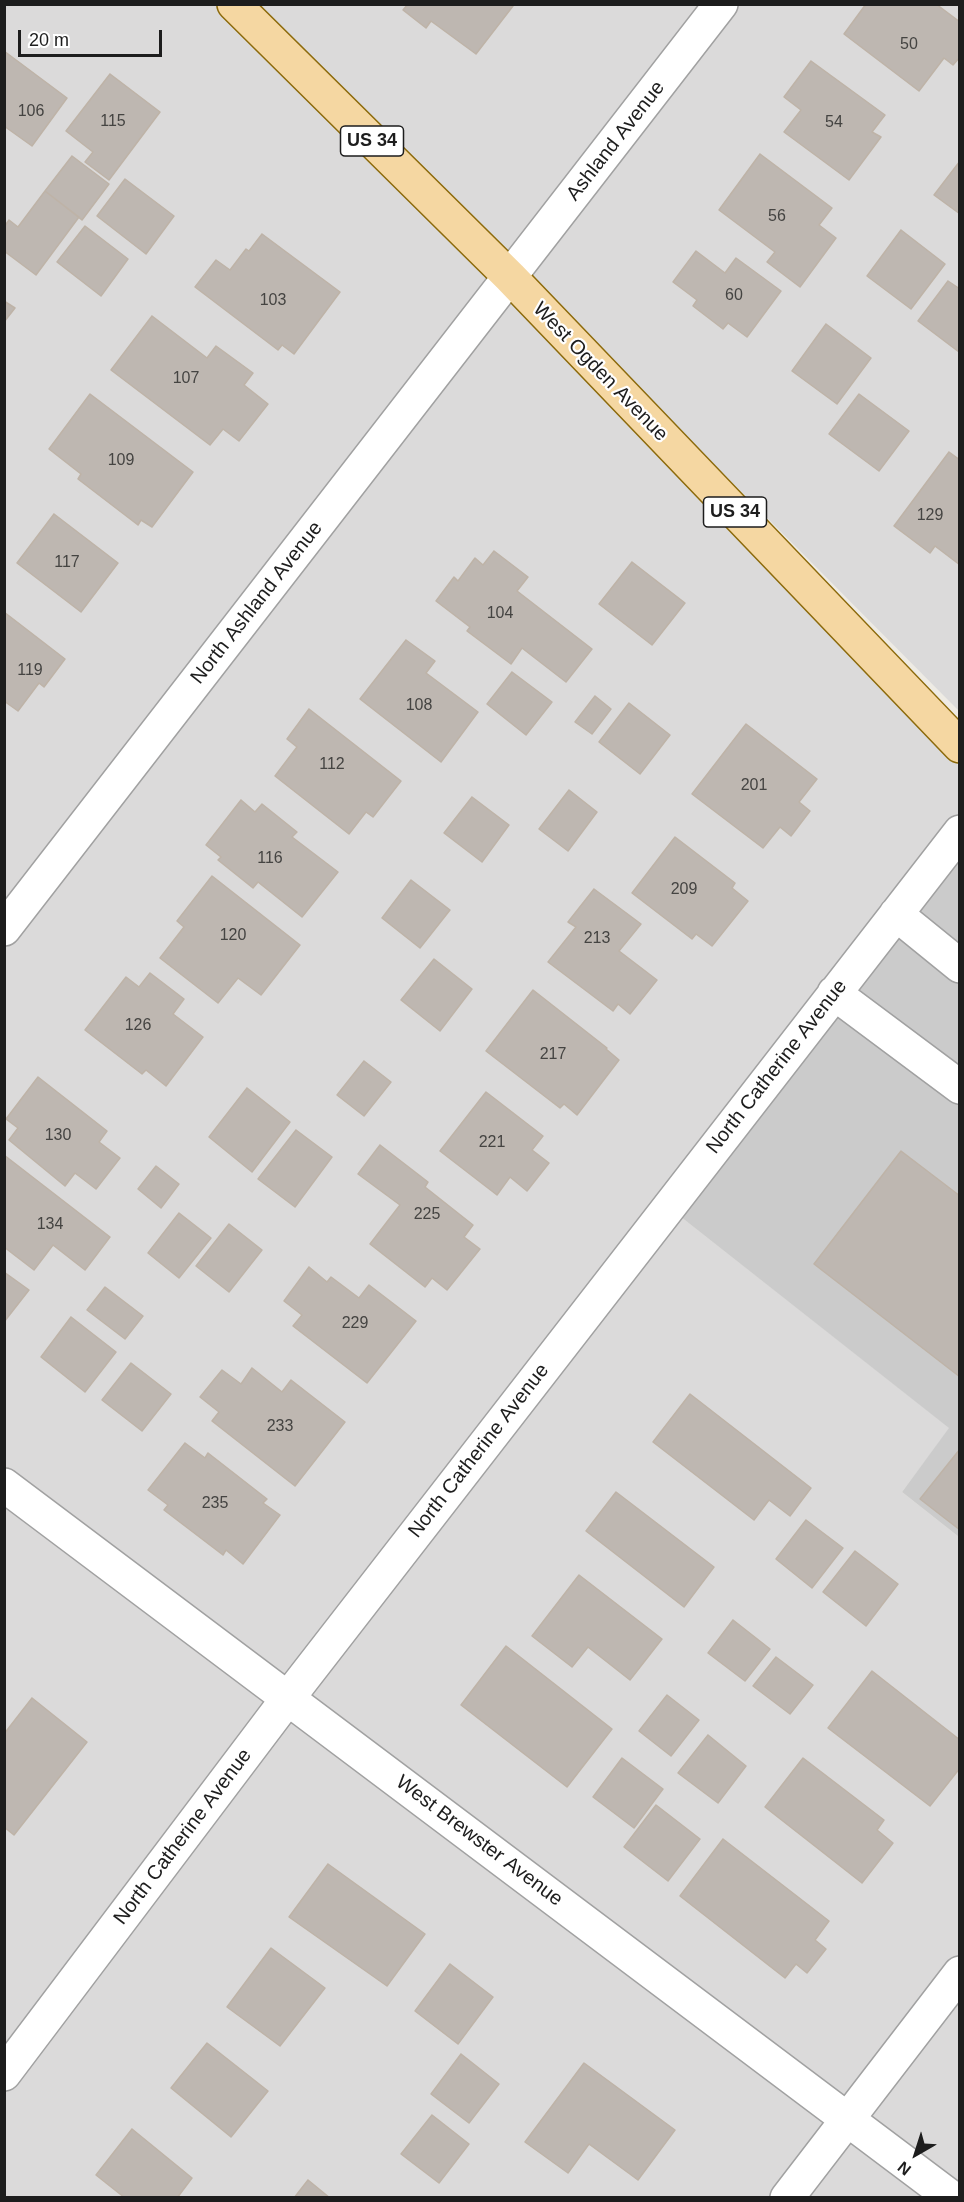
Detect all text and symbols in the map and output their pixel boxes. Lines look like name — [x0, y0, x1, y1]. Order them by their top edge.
scale bar — [21, 18, 165, 56]
text: 20 m — [29, 30, 69, 50]
house number: 50 — [900, 35, 918, 55]
street label: Ashland Avenue — [562, 76, 670, 206]
house number: 106 — [18, 102, 44, 122]
house number: 115 — [100, 112, 126, 132]
house number: 54 — [825, 113, 843, 133]
road number: US 34 — [340, 126, 404, 156]
house number: 56 — [768, 207, 786, 227]
house number: 60 — [725, 286, 743, 306]
house number: 103 — [260, 291, 286, 311]
street label: West Ogden Avenue — [528, 298, 672, 446]
house number: 107 — [173, 369, 199, 389]
house number: 109 — [108, 451, 134, 471]
road number: US 34 — [704, 497, 766, 527]
house number: 129 — [917, 506, 943, 526]
street label: North Ashland Avenue — [186, 517, 328, 689]
house number: 117 — [54, 553, 80, 573]
house number: 104 — [487, 604, 513, 624]
house number: 119 — [17, 661, 43, 681]
house number: 108 — [406, 696, 432, 716]
house number: 112 — [319, 755, 345, 775]
house number: 201 — [741, 776, 767, 796]
house number: 116 — [257, 849, 283, 869]
house number: 209 — [671, 880, 697, 900]
house number: 120 — [220, 926, 246, 946]
house number: 213 — [584, 929, 610, 949]
street label: North Catherine Avenue — [702, 975, 852, 1159]
house number: 126 — [125, 1016, 151, 1036]
house number: 217 — [540, 1045, 566, 1065]
house number: 130 — [45, 1126, 71, 1146]
house number: 221 — [479, 1133, 505, 1153]
house number: 225 — [414, 1205, 440, 1225]
house number: 134 — [37, 1215, 63, 1235]
house number: 229 — [342, 1314, 368, 1334]
street label: North Catherine Avenue — [404, 1359, 554, 1543]
house number: 233 — [267, 1417, 293, 1437]
house number: 235 — [202, 1494, 228, 1514]
street label: North Catherine Avenue — [109, 1744, 257, 1930]
street label: West Brewster Avenue — [391, 1770, 567, 1912]
north arrow — [886, 2124, 946, 2184]
text: N — [895, 2158, 914, 2179]

